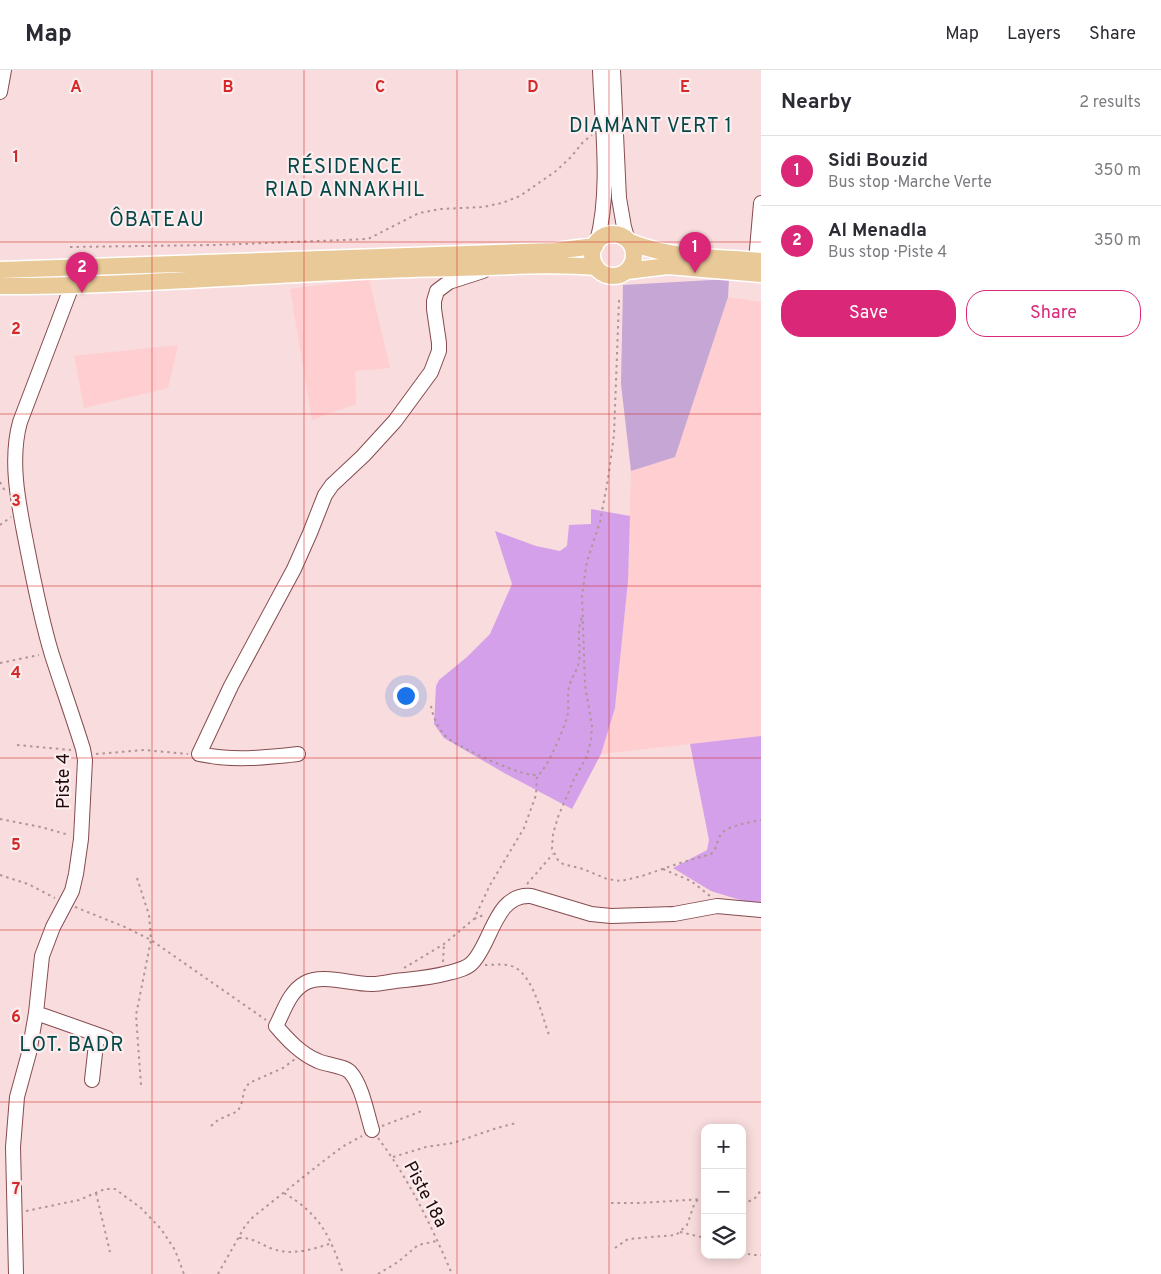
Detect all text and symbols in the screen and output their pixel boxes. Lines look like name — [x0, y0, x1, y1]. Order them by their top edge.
text: Map — [25, 20, 72, 50]
text: Map — [945, 23, 979, 46]
text: Layers — [1007, 23, 1061, 46]
text: Share — [1089, 23, 1136, 46]
text: A — [70, 78, 82, 98]
text: B — [222, 78, 234, 98]
text: C — [375, 78, 385, 98]
text: D — [527, 78, 539, 98]
text: E — [680, 78, 690, 98]
text: Nearby — [781, 89, 852, 116]
text: 2 results — [1079, 93, 1141, 113]
district label: DIAMANT VERT 1 — [569, 114, 733, 140]
text: 1 — [13, 148, 19, 168]
text: Sidi Bouzid — [828, 149, 928, 173]
district label: RÉSIDENCE RIAD ANNAKHIL — [265, 153, 425, 204]
text: 1 — [794, 161, 800, 181]
text: 350 m — [1094, 161, 1141, 181]
text: Bus stop · Marche Verte — [828, 173, 992, 193]
district label: ÔBATEAU — [109, 206, 205, 234]
text: Al Menadla — [828, 219, 927, 243]
text: 2 — [792, 231, 802, 251]
text: 350 m — [1094, 231, 1141, 251]
pin: 1 — [679, 232, 711, 273]
text: Bus stop · Piste 4 — [828, 243, 947, 263]
pin: 2 — [66, 252, 98, 293]
button: Save — [781, 290, 956, 337]
button: Share — [966, 290, 1141, 337]
text: 2 — [11, 320, 21, 340]
text: 3 — [11, 492, 21, 512]
text: 4 — [11, 664, 21, 684]
your location — [393, 683, 419, 709]
street label: Piste 4 — [53, 753, 76, 809]
text: 5 — [11, 836, 21, 856]
text: 6 — [11, 1008, 21, 1028]
district label: LOT. BADR — [19, 1033, 125, 1059]
map controls — [701, 1124, 746, 1259]
button: + — [701, 1124, 746, 1169]
street label: Piste 18a — [398, 1157, 452, 1232]
button: − — [701, 1169, 746, 1214]
text: 7 — [12, 1180, 20, 1200]
button: layers — [701, 1214, 746, 1259]

